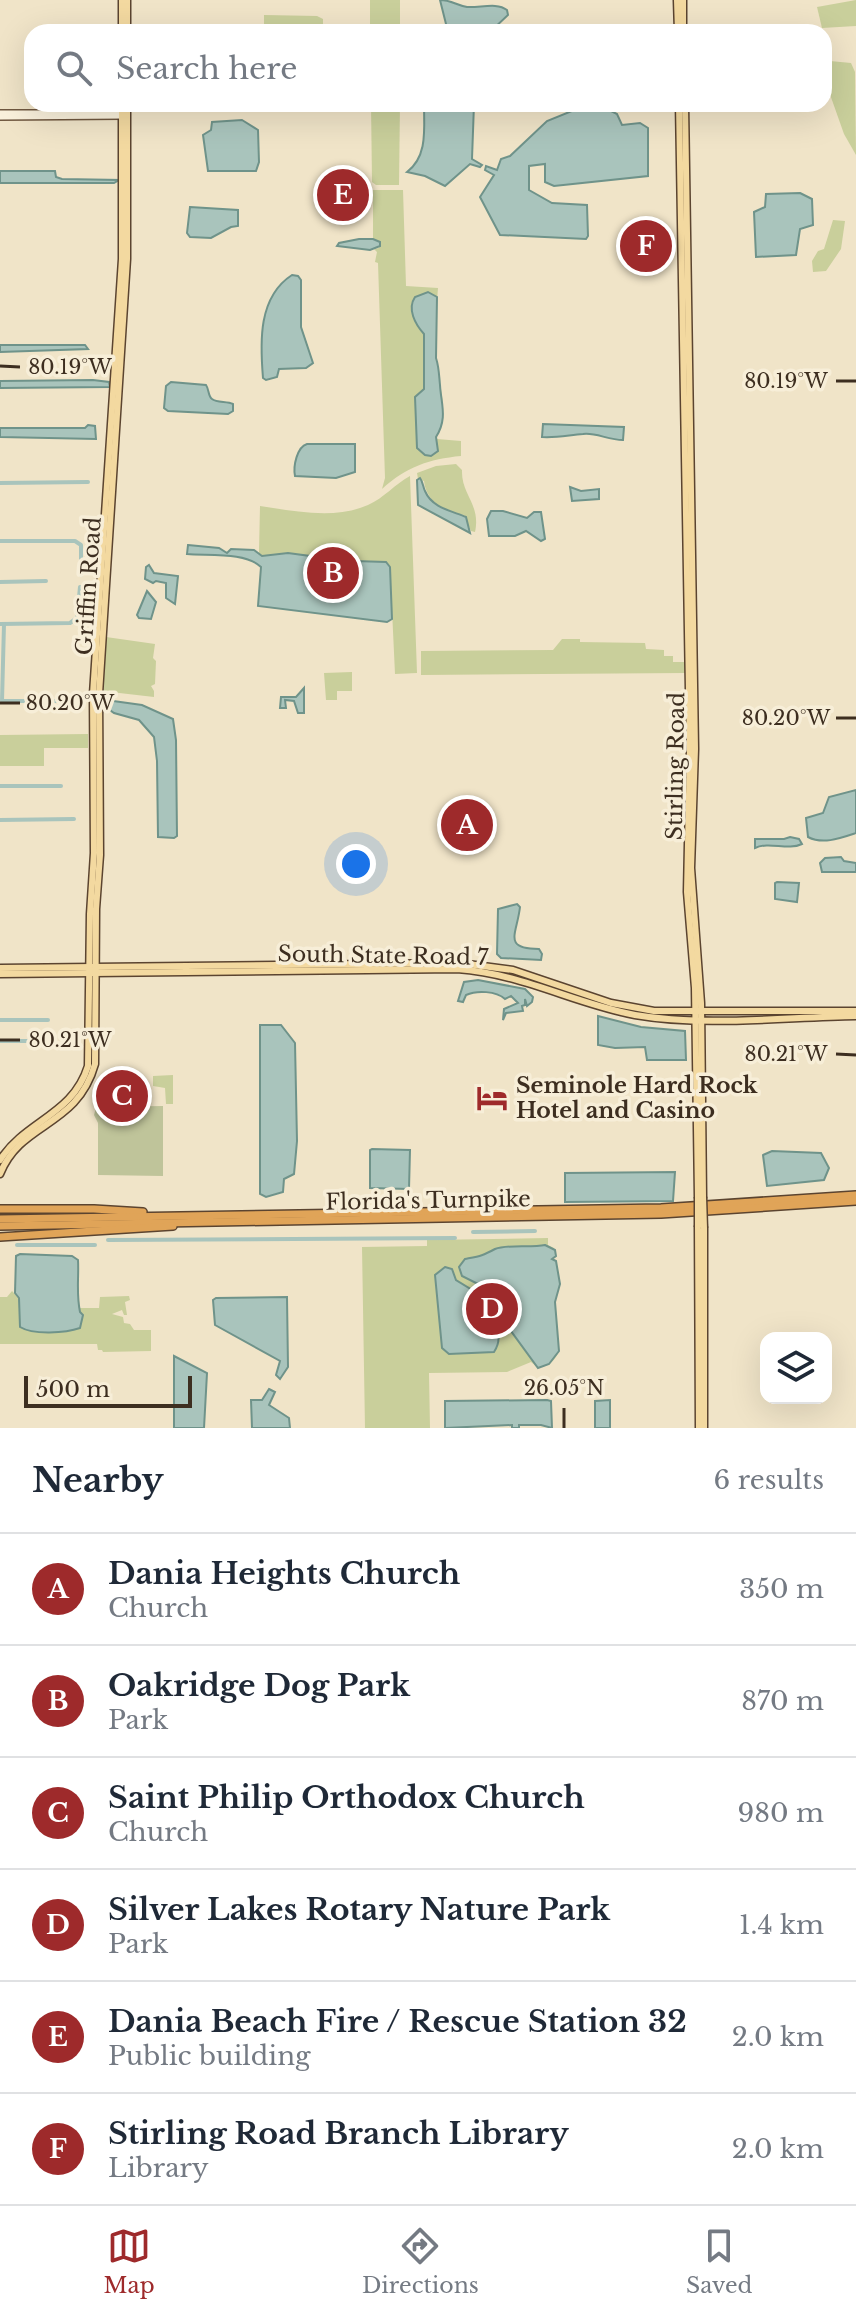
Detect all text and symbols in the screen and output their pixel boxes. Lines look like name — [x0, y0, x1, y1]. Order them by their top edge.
search box — [24, 24, 832, 112]
icon: search — [52, 46, 96, 90]
text: Search here — [116, 50, 297, 87]
pin: E — [317, 165, 369, 225]
pin: F — [620, 216, 672, 276]
text: 80.19°W — [28, 355, 112, 379]
text: 80.19°W — [744, 369, 828, 393]
street label: Griffin Road — [70, 516, 107, 656]
pin: B — [307, 543, 359, 603]
text: 80.20°W — [26, 691, 115, 715]
street label: Stirling Road — [661, 692, 690, 840]
text: 80.20°W — [742, 706, 831, 730]
pin: A — [441, 795, 493, 855]
your location — [336, 844, 376, 884]
street label: South State Road 7 — [277, 940, 490, 971]
text: 80.21°W — [29, 1028, 112, 1052]
text: 80.21°W — [745, 1042, 828, 1066]
pin: C — [96, 1066, 148, 1126]
place label: Seminole Hard Rock Hotel and Casino — [516, 1072, 758, 1124]
hotel icon: Seminole Hard Rock Hotel and Casino — [475, 1081, 509, 1115]
street label: Florida's Turnpike — [325, 1185, 531, 1216]
pin: D — [466, 1279, 518, 1339]
map controls — [760, 1332, 832, 1404]
button: layers — [760, 1332, 832, 1404]
scale bar — [24, 1372, 192, 1408]
text: 500 m — [36, 1376, 110, 1403]
text: 26.05°N — [524, 1376, 604, 1400]
text: Nearby — [32, 1459, 164, 1501]
text: 6 results — [713, 1464, 824, 1496]
text: Dania Heights Church — [108, 1555, 460, 1592]
text: A — [47, 1573, 69, 1605]
text: 350 m — [739, 1573, 824, 1605]
text: Church — [108, 1592, 208, 1624]
text: Oakridge Dog Park — [108, 1667, 410, 1704]
text: B — [48, 1685, 68, 1717]
text: 870 m — [741, 1685, 824, 1717]
text: Park — [108, 1704, 168, 1736]
text: Saint Philip Orthodox Church — [108, 1779, 585, 1816]
text: C — [47, 1797, 69, 1829]
text: 980 m — [738, 1797, 824, 1829]
text: Church — [108, 1816, 208, 1848]
text: Silver Lakes Rotary Nature Park — [108, 1891, 610, 1928]
text: D — [46, 1909, 70, 1941]
text: 1.4 km — [739, 1909, 824, 1941]
text: Park — [108, 1928, 168, 1960]
text: Dania Beach Fire / Rescue Station 32 — [108, 2003, 687, 2040]
text: E — [48, 2021, 68, 2053]
text: 2.0 km — [732, 2021, 824, 2053]
text: Public building — [108, 2040, 311, 2072]
text: Stirling Road Branch Library — [108, 2115, 569, 2152]
text: F — [49, 2133, 67, 2165]
text: 2.0 km — [732, 2133, 824, 2165]
text: Library — [108, 2152, 209, 2184]
tab: Map — [104, 2224, 155, 2299]
tab: Directions — [362, 2224, 479, 2299]
tab: Saved — [686, 2224, 752, 2299]

